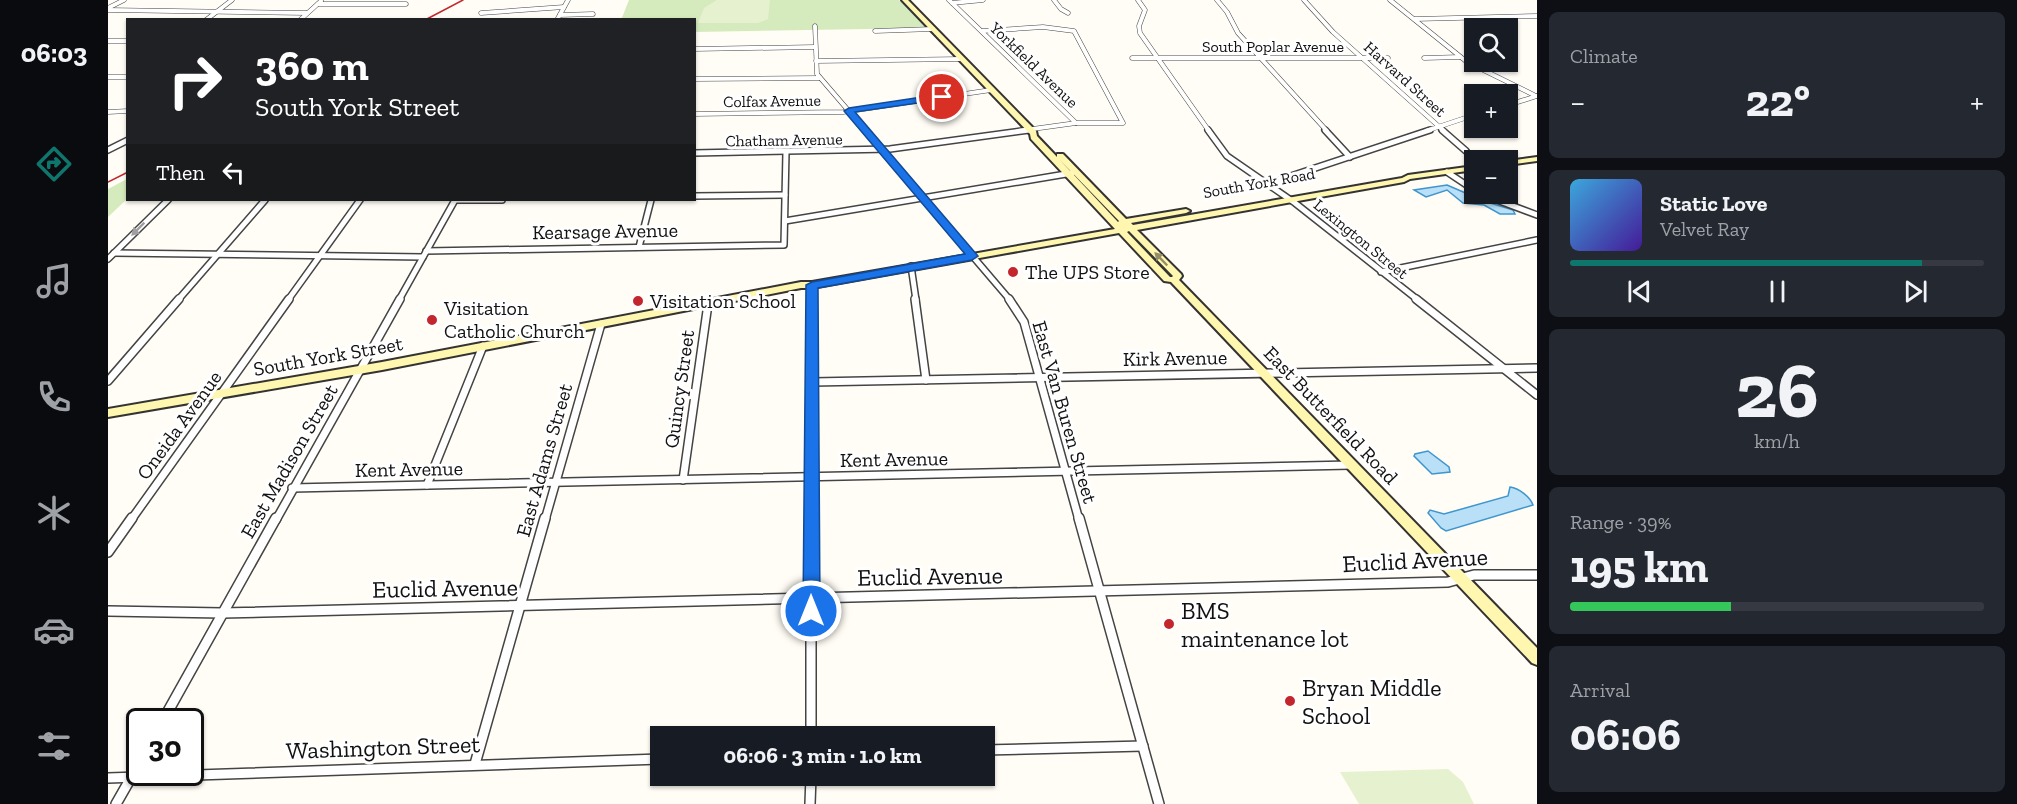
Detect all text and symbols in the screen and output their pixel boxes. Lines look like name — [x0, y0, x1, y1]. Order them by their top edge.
street label: Yorkfield Avenue — [985, 17, 1082, 112]
map controls — [1464, 18, 1518, 204]
button: search — [1464, 18, 1518, 72]
text: 06:03 — [21, 37, 87, 69]
street label: South Poplar Avenue — [1202, 37, 1344, 56]
street label: Harvard Street — [1360, 37, 1450, 121]
text: 360 m — [255, 40, 369, 91]
icon: right — [156, 42, 234, 120]
text: Climate — [1570, 44, 1638, 68]
pin — [916, 71, 967, 122]
text: 22° — [1745, 74, 1810, 128]
icon: arrive — [925, 80, 958, 113]
text: − — [1570, 82, 1585, 121]
text: + — [1970, 82, 1984, 121]
button: + — [1464, 84, 1518, 138]
text: South York Street — [255, 91, 459, 123]
street label: Colfax Avenue — [723, 91, 821, 111]
street label: Chatham Avenue — [725, 129, 843, 151]
icon: directions — [33, 143, 75, 185]
button: − — [1464, 150, 1518, 204]
icon: left — [217, 156, 250, 189]
text: Then — [156, 159, 205, 186]
street label: South York Road — [1202, 164, 1317, 202]
text: Static Love — [1660, 190, 1767, 217]
street label: Lexington Street — [1310, 195, 1412, 283]
text: Velvet Ray — [1660, 217, 1749, 241]
street label: Kearsage Avenue — [532, 218, 678, 244]
one-way arrow — [131, 222, 145, 237]
one-way arrow — [1155, 253, 1169, 267]
icon: music — [33, 260, 75, 302]
place label: The UPS Store — [1025, 260, 1150, 284]
marker: The UPS Store — [1006, 265, 1020, 279]
icon: previous — [1623, 275, 1656, 308]
icon: pause — [1761, 275, 1794, 308]
icon: next — [1899, 275, 1932, 308]
place label: Visitation School — [649, 289, 796, 313]
marker: Visitation School — [631, 294, 645, 308]
place label: Visitation Catholic Church — [443, 296, 585, 343]
marker: Visitation Catholic Church — [425, 313, 439, 327]
street label: East Van Buren Street — [1027, 318, 1103, 507]
street label: Quincy Street — [659, 328, 699, 450]
street label: South York Street — [251, 331, 405, 381]
street label: East Butterfield Road — [1259, 341, 1403, 489]
text: 26 — [1735, 343, 1819, 437]
street label: Kirk Avenue — [1123, 345, 1227, 371]
street label: Oneida Avenue — [131, 366, 227, 484]
icon: phone — [33, 376, 75, 418]
street label: East Madison Street — [235, 379, 343, 542]
street label: East Adams Street — [511, 380, 577, 539]
text: km/h — [1754, 429, 1800, 453]
street label: Kent Avenue — [840, 446, 948, 472]
street label: Kent Avenue — [355, 456, 463, 482]
icon: climate — [33, 492, 75, 534]
text: Range · 39% — [1570, 510, 1671, 534]
text: 195 km — [1570, 540, 1708, 594]
street label: Euclid Avenue — [1341, 542, 1489, 578]
street label: Euclid Avenue — [857, 560, 1003, 592]
street label: Euclid Avenue — [372, 572, 518, 604]
position arrow — [779, 579, 843, 643]
place label: BMS maintenance lot — [1181, 596, 1349, 653]
icon: car — [33, 609, 75, 651]
marker: BMS maintenance lot — [1162, 617, 1176, 631]
place label: Bryan Middle School — [1302, 673, 1442, 730]
text: Arrival — [1570, 678, 1630, 702]
marker: Bryan Middle School — [1283, 694, 1297, 708]
speed limit sign: 30 — [126, 708, 204, 786]
text: 06:06 — [1570, 708, 1681, 762]
icon: filters — [33, 725, 75, 767]
street label: Washington Street — [285, 729, 481, 765]
text: 06:06 · 3 min · 1.0 km — [724, 742, 921, 769]

